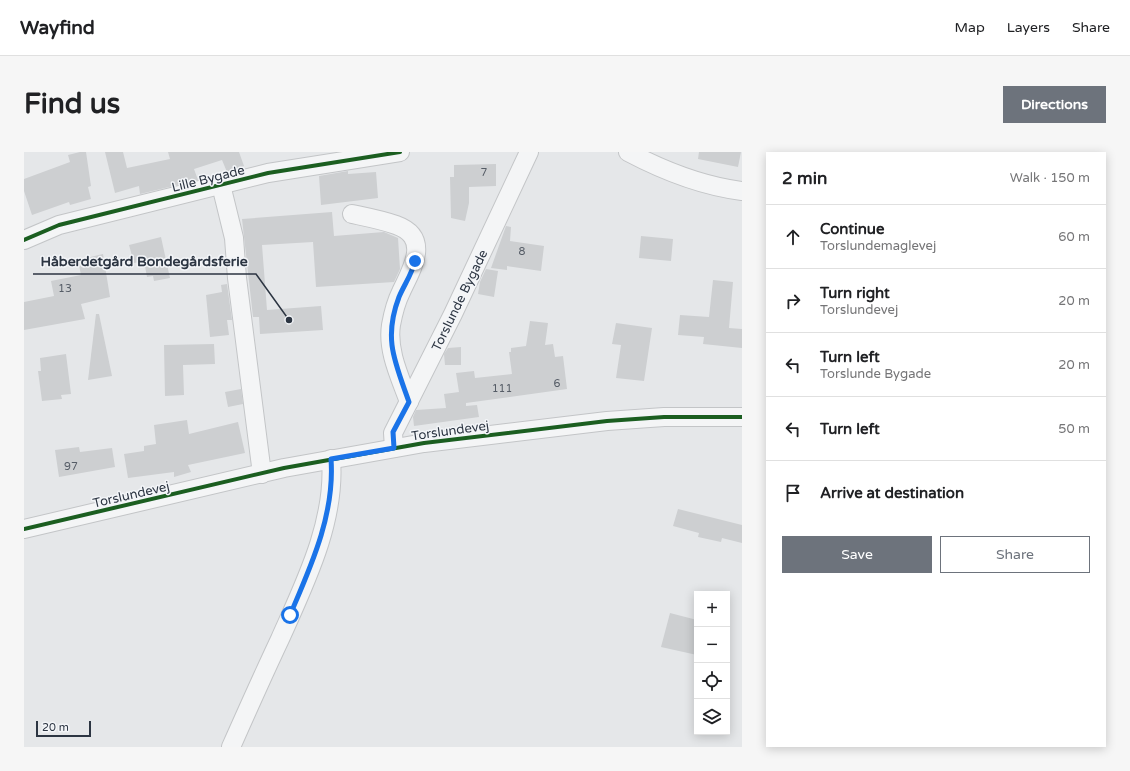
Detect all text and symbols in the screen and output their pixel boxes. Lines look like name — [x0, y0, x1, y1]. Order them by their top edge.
text: Wayfind — [20, 17, 95, 39]
text: Map — [955, 19, 985, 36]
text: Layers — [1007, 19, 1050, 36]
text: Share — [1072, 19, 1110, 36]
button: Directions — [1003, 86, 1106, 123]
text: Find us — [24, 87, 120, 121]
street label: Lille Bygade — [170, 162, 246, 196]
house number: 7 — [481, 166, 488, 179]
text: 2 min — [782, 168, 827, 189]
text: Walk · 150 m — [1010, 170, 1090, 186]
text: Continue — [820, 220, 884, 238]
icon: ahead — [782, 226, 804, 248]
text: 60 m — [1058, 229, 1090, 245]
text: Torslundemaglevej — [820, 238, 936, 254]
house number: 8 — [519, 245, 526, 258]
street label: Torslunde Bygade — [428, 247, 491, 354]
callout: Håberdetgård Bondegårdsferie — [33, 248, 256, 274]
route end — [406, 252, 424, 270]
text: Håberdetgård Bondegårdsferie — [40, 253, 248, 270]
house number: 13 — [58, 282, 72, 295]
text: Turn right — [820, 284, 890, 302]
icon: right — [782, 290, 804, 312]
text: 20 m — [1058, 293, 1090, 309]
text: Torslundevej — [820, 302, 898, 318]
text: Turn left — [820, 348, 880, 366]
icon: left — [782, 354, 804, 376]
text: 20 m — [1058, 357, 1090, 373]
text: Torslunde Bygade — [820, 366, 931, 382]
house number: 6 — [554, 377, 561, 390]
house number: 111 — [492, 382, 512, 395]
street label: Torslundevej — [410, 418, 490, 444]
icon: left — [782, 418, 804, 440]
text: Turn left — [820, 420, 880, 438]
text: 50 m — [1058, 421, 1090, 437]
house number: 97 — [64, 460, 78, 473]
street label: Torslundevej — [91, 478, 171, 512]
icon: arrive — [782, 482, 804, 504]
text: Arrive at destination — [820, 484, 964, 502]
button: Save — [782, 536, 932, 573]
button: Share — [940, 536, 1090, 573]
map controls — [694, 591, 730, 735]
button: + — [694, 591, 730, 627]
route start — [281, 606, 299, 624]
button: − — [694, 627, 730, 663]
button: locate — [694, 663, 730, 699]
button: layers — [694, 699, 730, 735]
scale bar — [36, 719, 91, 738]
text: 20 m — [42, 721, 69, 734]

